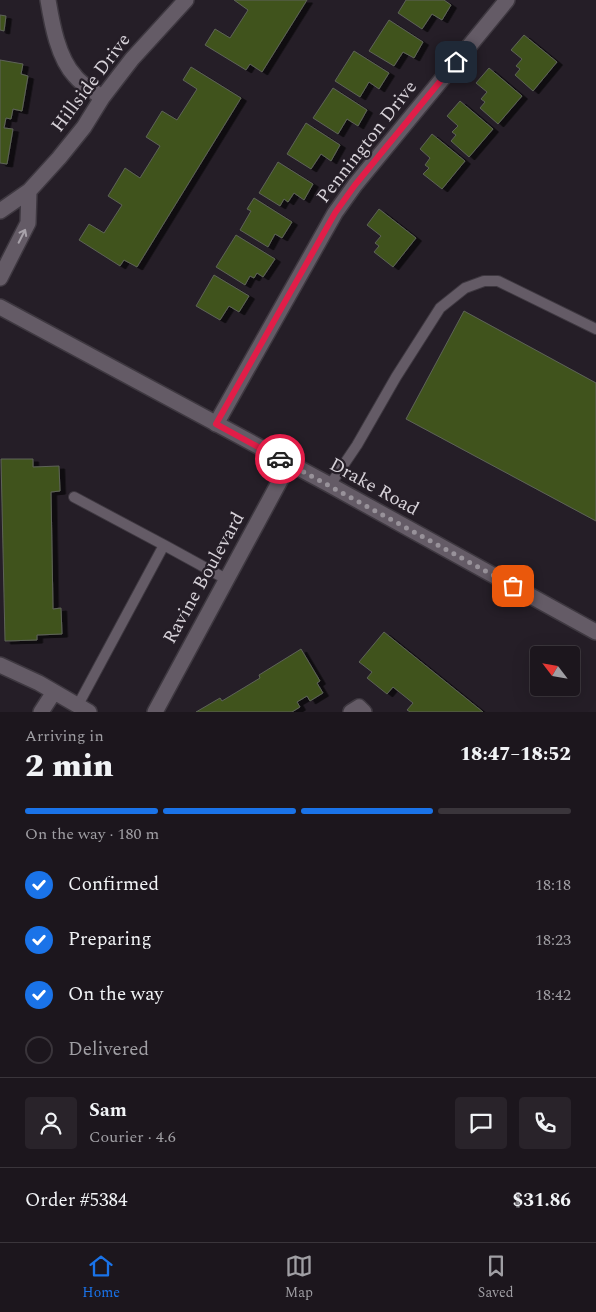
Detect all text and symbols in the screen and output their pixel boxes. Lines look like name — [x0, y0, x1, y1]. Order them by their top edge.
street label: Hillside Drive — [44, 27, 138, 139]
pin — [435, 41, 477, 83]
icon: home — [442, 48, 470, 76]
street label: Pennington Drive — [310, 74, 424, 210]
one-way arrow — [17, 229, 27, 244]
courier — [255, 434, 305, 484]
icon: car — [266, 445, 294, 473]
street label: Drake Road — [324, 450, 424, 524]
street label: Ravine Boulevard — [156, 507, 252, 649]
pin — [492, 565, 534, 607]
icon: bag — [499, 572, 527, 600]
north arrow — [530, 646, 580, 696]
map controls — [530, 646, 580, 696]
text: Arriving in — [25, 724, 104, 748]
text: 18:47–18:52 — [460, 740, 571, 769]
text: 2 min — [25, 742, 113, 791]
text: On the way · 180 m — [25, 822, 159, 846]
text: Confirmed — [68, 870, 159, 899]
icon: check — [25, 871, 53, 899]
text: 18:18 — [535, 873, 571, 897]
text: Preparing — [68, 925, 152, 954]
icon: check — [25, 926, 53, 954]
text: 18:23 — [535, 928, 571, 952]
text: On the way — [68, 980, 164, 1009]
icon: check — [25, 981, 53, 1009]
text: 18:42 — [535, 983, 571, 1007]
text: Delivered — [68, 1035, 149, 1064]
text: Sam — [89, 1096, 127, 1125]
button: person — [25, 1097, 77, 1149]
button: chat — [455, 1097, 507, 1149]
button: phone — [519, 1097, 571, 1149]
text: Courier · 4.6 — [89, 1125, 176, 1149]
text: Order #5384 — [25, 1186, 128, 1215]
text: $31.86 — [513, 1186, 571, 1215]
tab: Home — [82, 1252, 120, 1303]
tab: Map — [285, 1252, 313, 1303]
tab: Saved — [478, 1252, 514, 1303]

